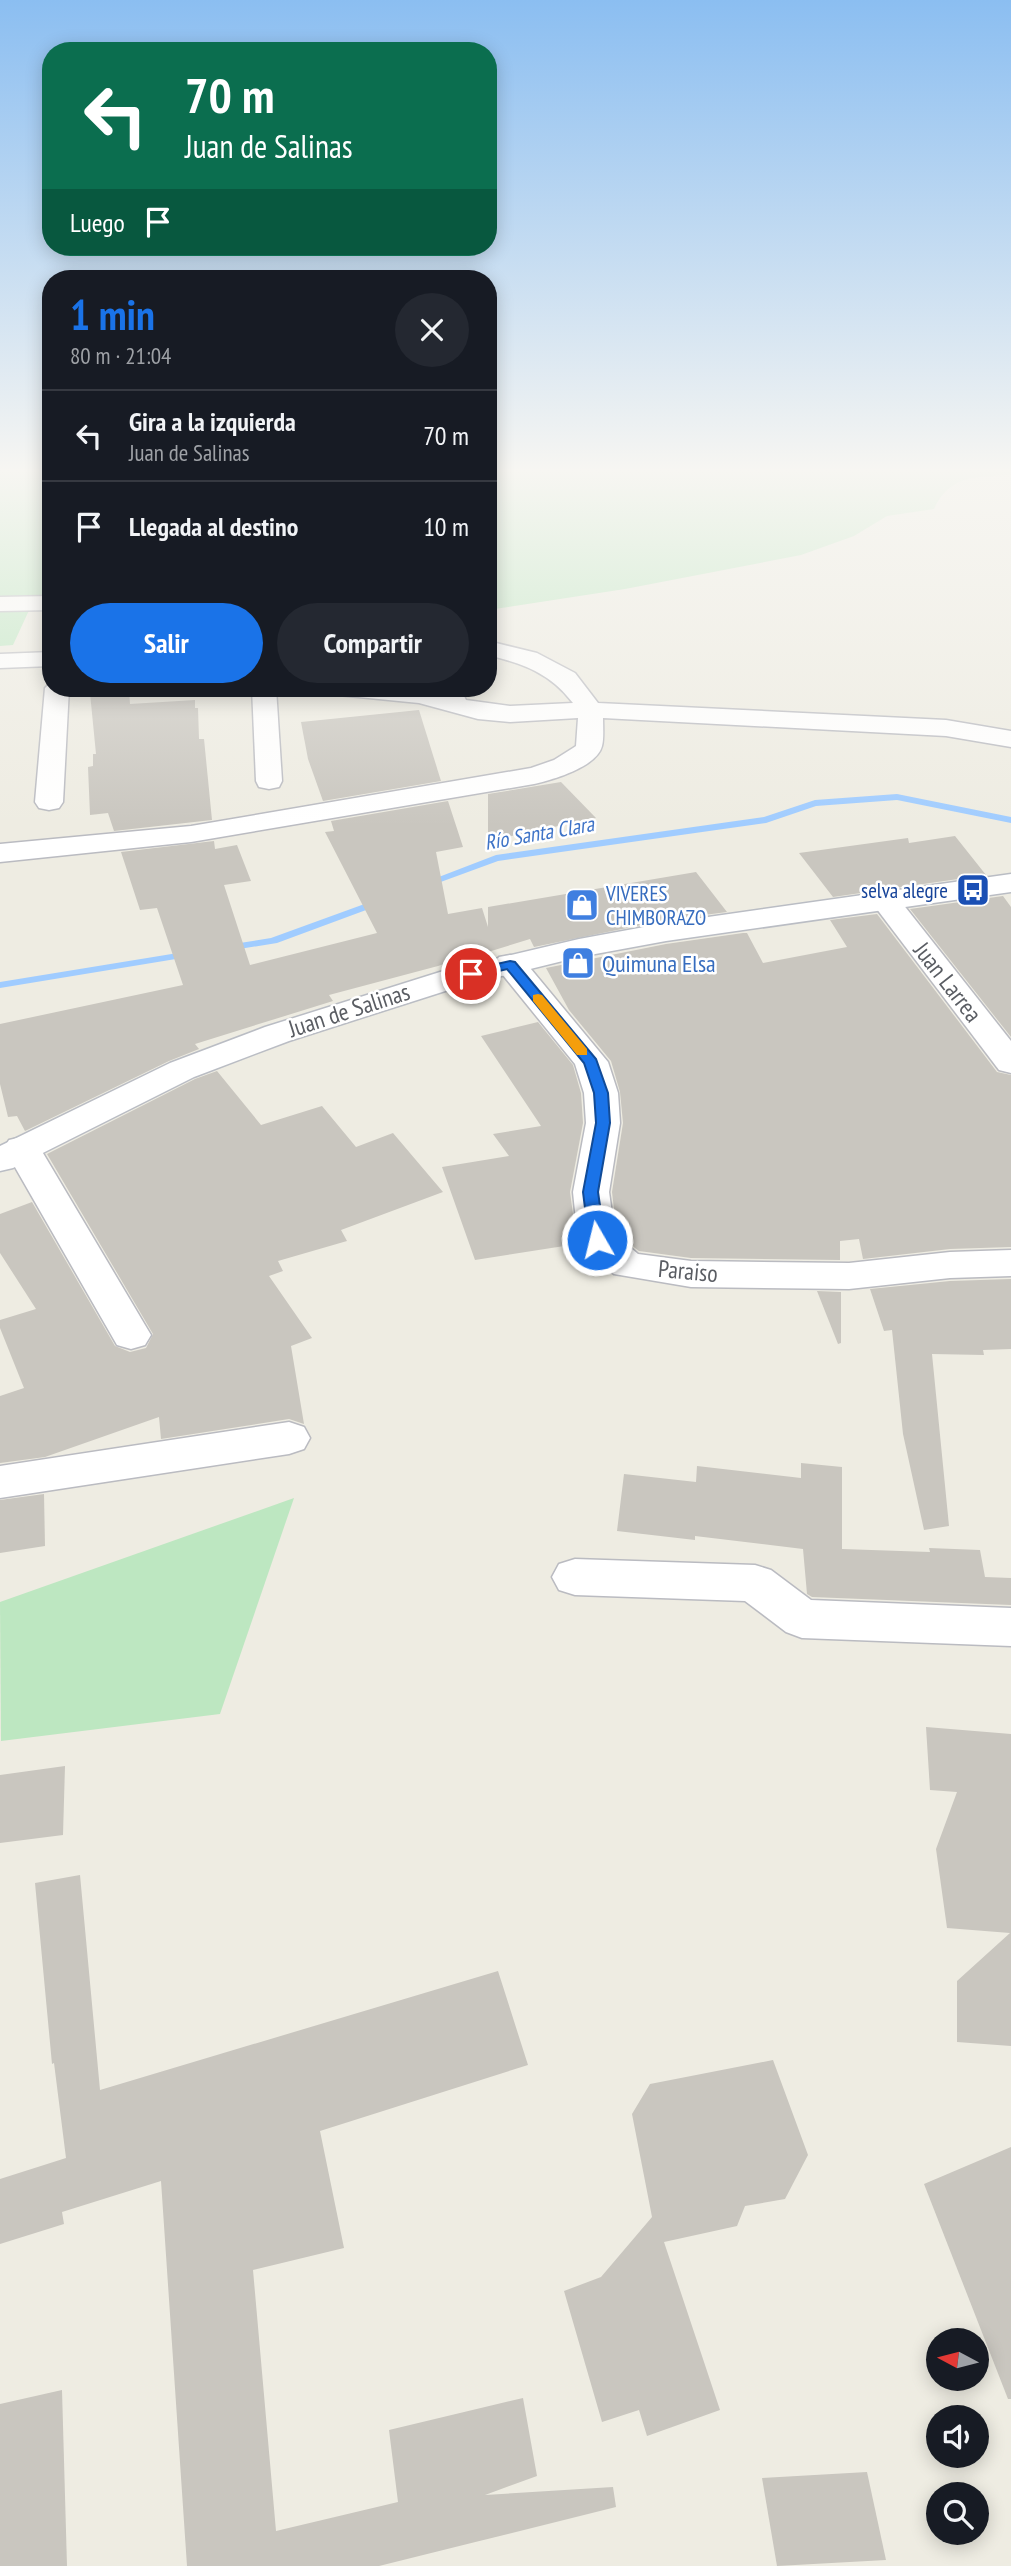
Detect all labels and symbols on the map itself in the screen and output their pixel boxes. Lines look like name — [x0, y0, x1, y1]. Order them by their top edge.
water label: Río Santa Clara — [482, 810, 597, 856]
bus stop icon: selva alegre — [954, 871, 992, 909]
place label: selva alegre — [861, 877, 948, 904]
place label: VIVERES CHIMBORAZO — [605, 880, 706, 931]
shop icon: VIVERES CHIMBORAZO — [563, 886, 601, 924]
street label: Juan Larrea — [906, 935, 989, 1028]
pin — [441, 944, 501, 1004]
shop icon: Quimuna Elsa — [559, 944, 597, 982]
place label: Quimuna Elsa — [602, 948, 716, 979]
street label: Juan de Salinas — [283, 976, 414, 1044]
position arrow — [560, 1203, 634, 1277]
street label: Paraiso — [657, 1253, 719, 1289]
north arrow — [926, 2328, 989, 2390]

